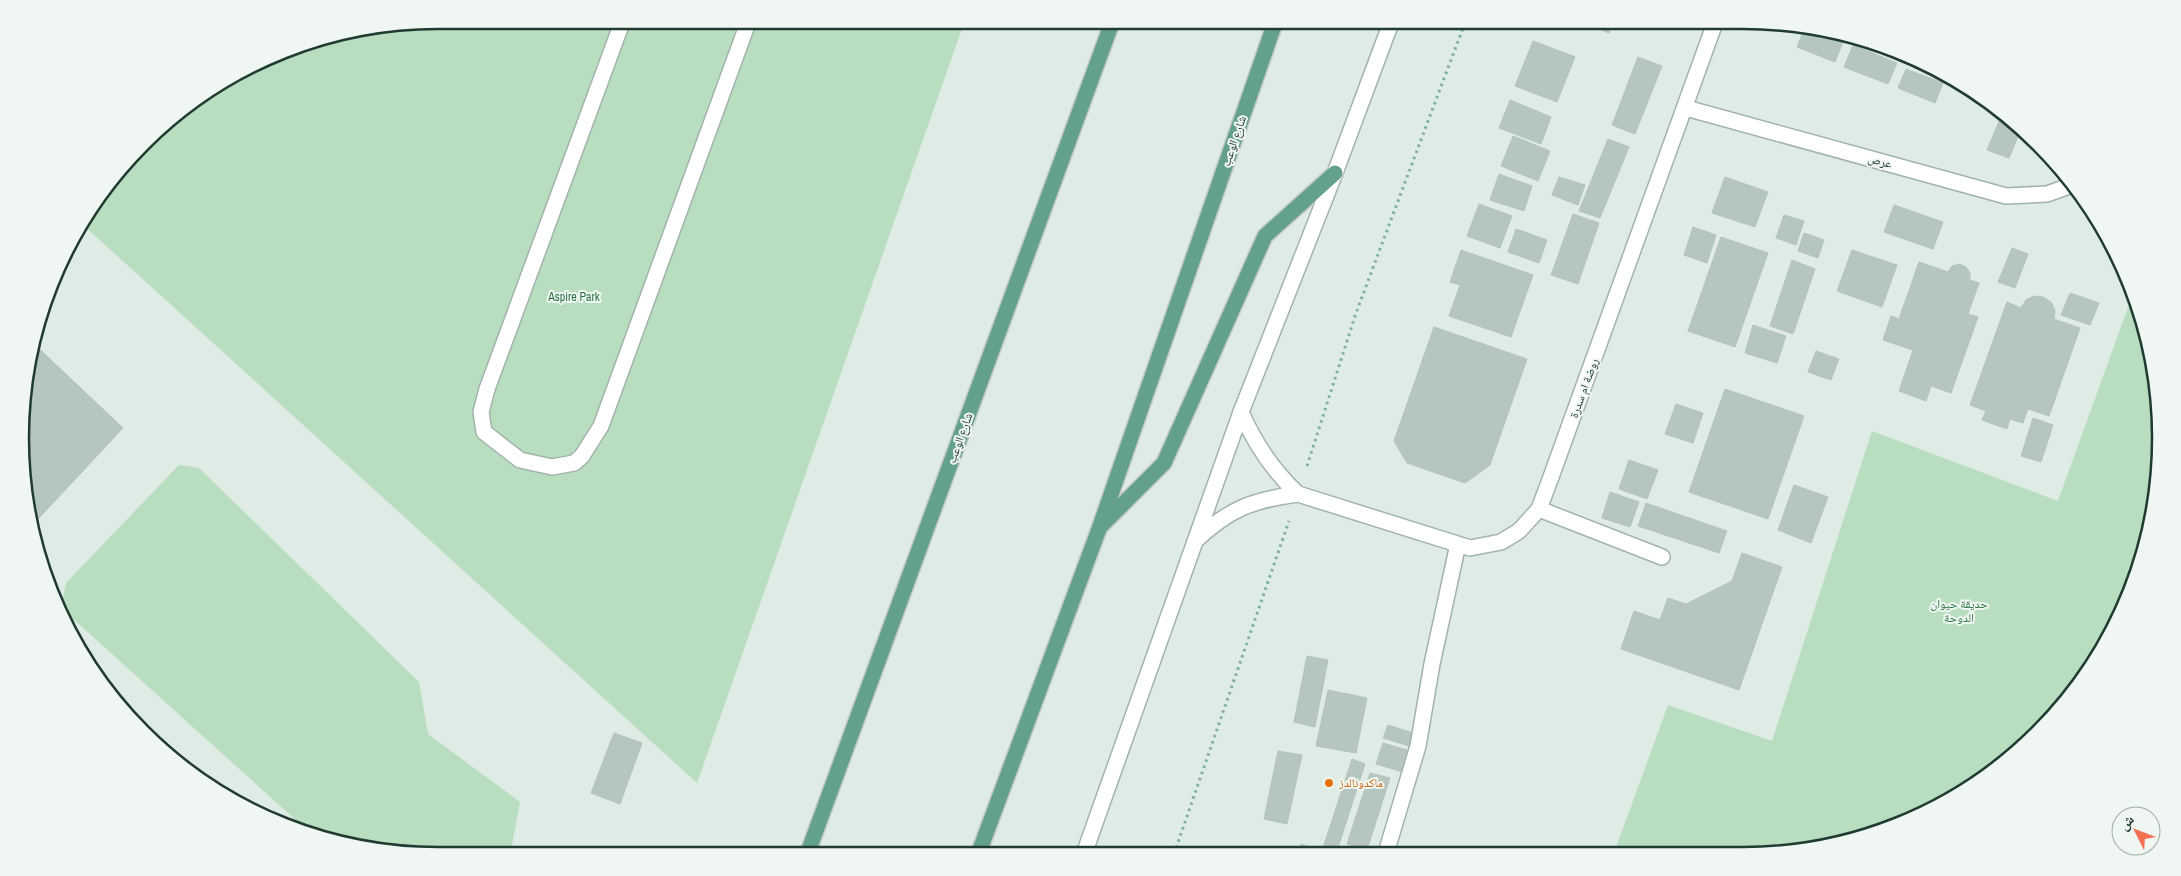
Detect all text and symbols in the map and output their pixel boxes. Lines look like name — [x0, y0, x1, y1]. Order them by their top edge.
street label: شارع الوعب — [1218, 114, 1250, 168]
street label: عرص — [1866, 150, 1894, 172]
park label: Aspire Park — [547, 289, 600, 305]
street label: روضة ام سدرة — [1566, 356, 1602, 420]
street label: شارع الوعب — [944, 411, 977, 465]
park label: حديقة حيوان الدوحة — [1930, 596, 1988, 626]
place label: ماكدونالدز — [1338, 775, 1383, 791]
marker: ماكدونالدز — [1323, 777, 1335, 789]
north arrow — [2111, 806, 2161, 856]
text: ش — [2115, 811, 2138, 834]

